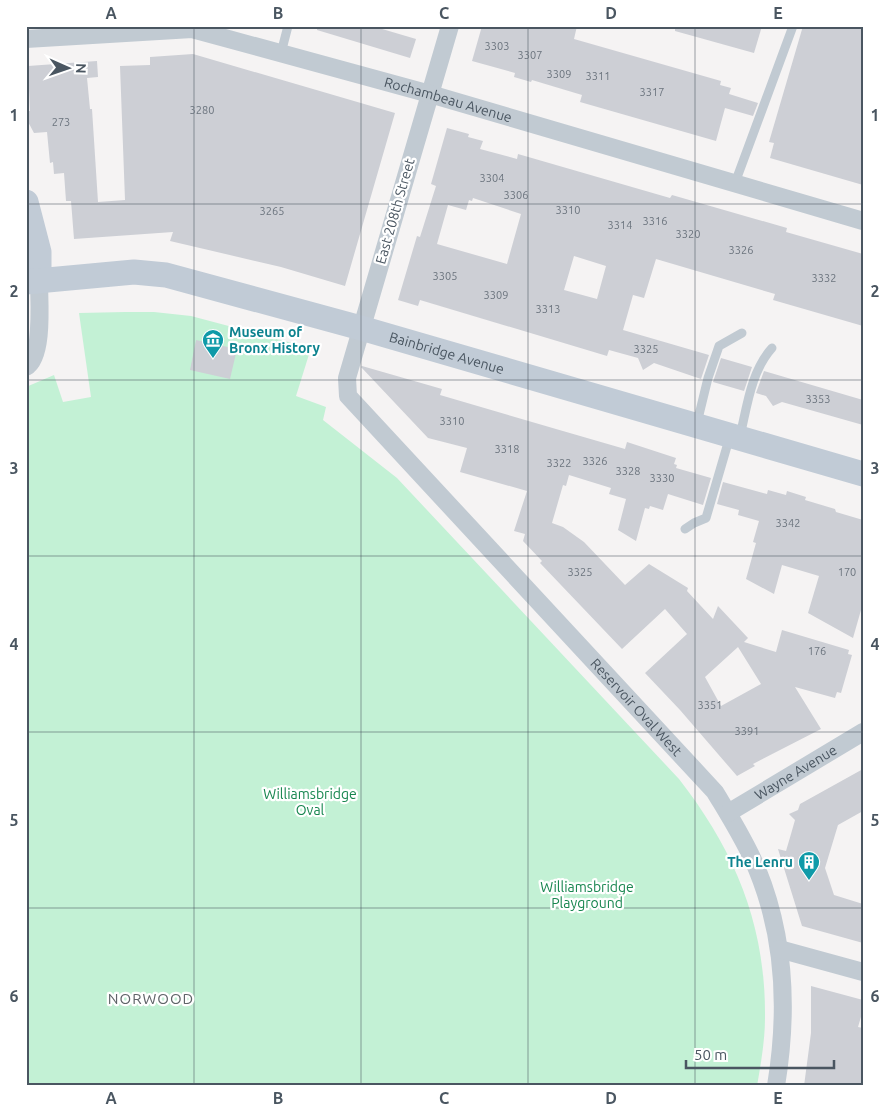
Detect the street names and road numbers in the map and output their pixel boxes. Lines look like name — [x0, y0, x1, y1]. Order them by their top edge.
street label: Rochambeau Avenue — [382, 74, 514, 126]
street label: East 208th Street — [372, 156, 418, 266]
street label: Bainbridge Avenue — [387, 329, 506, 377]
street label: Reservoir Oval West — [587, 655, 686, 759]
street label: Wayne Avenue — [752, 742, 840, 803]

